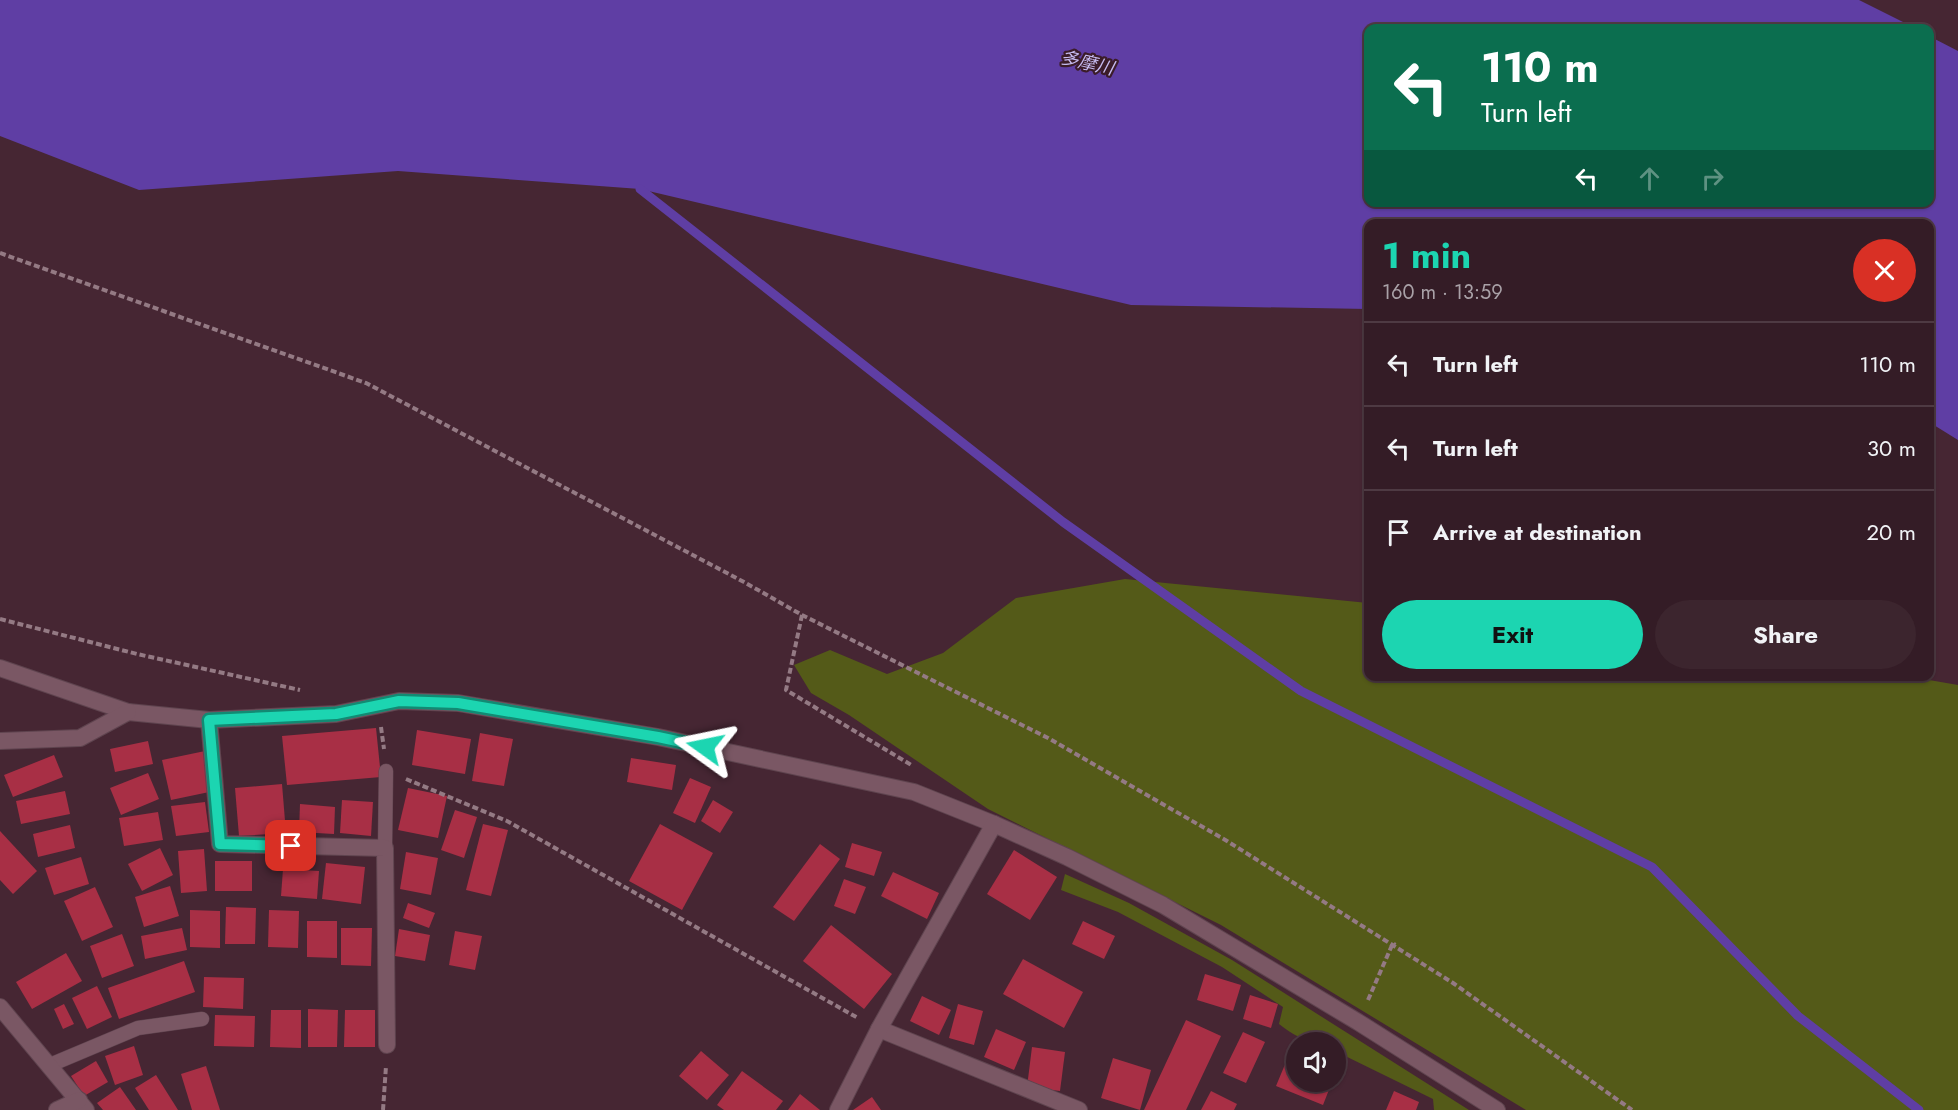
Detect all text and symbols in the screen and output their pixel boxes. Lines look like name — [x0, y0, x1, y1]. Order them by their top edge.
text: 110 m — [1481, 37, 1599, 98]
water label: 多摩川 — [1058, 44, 1118, 82]
icon: left — [1382, 48, 1460, 126]
text: Turn left — [1481, 93, 1571, 132]
icon: left — [1570, 162, 1603, 195]
icon: ahead — [1633, 162, 1666, 195]
icon: right — [1696, 162, 1729, 195]
text: 1 min — [1382, 229, 1471, 281]
button: close — [1853, 239, 1916, 302]
text: 160 m · 13:59 — [1382, 278, 1503, 307]
icon: left — [1382, 348, 1415, 381]
text: Turn left — [1433, 348, 1518, 380]
text: 110 m — [1859, 348, 1916, 380]
icon: left — [1382, 432, 1415, 465]
text: Turn left — [1433, 432, 1518, 464]
text: 30 m — [1867, 432, 1916, 464]
icon: arrive — [1382, 516, 1415, 549]
text: Arrive at destination — [1433, 516, 1642, 548]
text: 20 m — [1867, 516, 1916, 548]
button: Exit — [1382, 600, 1643, 669]
button: Share — [1655, 600, 1916, 669]
position arrow — [673, 715, 737, 779]
pin — [265, 820, 316, 871]
icon: arrive — [274, 829, 307, 862]
map controls — [1286, 1032, 1346, 1092]
button: sound — [1286, 1032, 1346, 1092]

